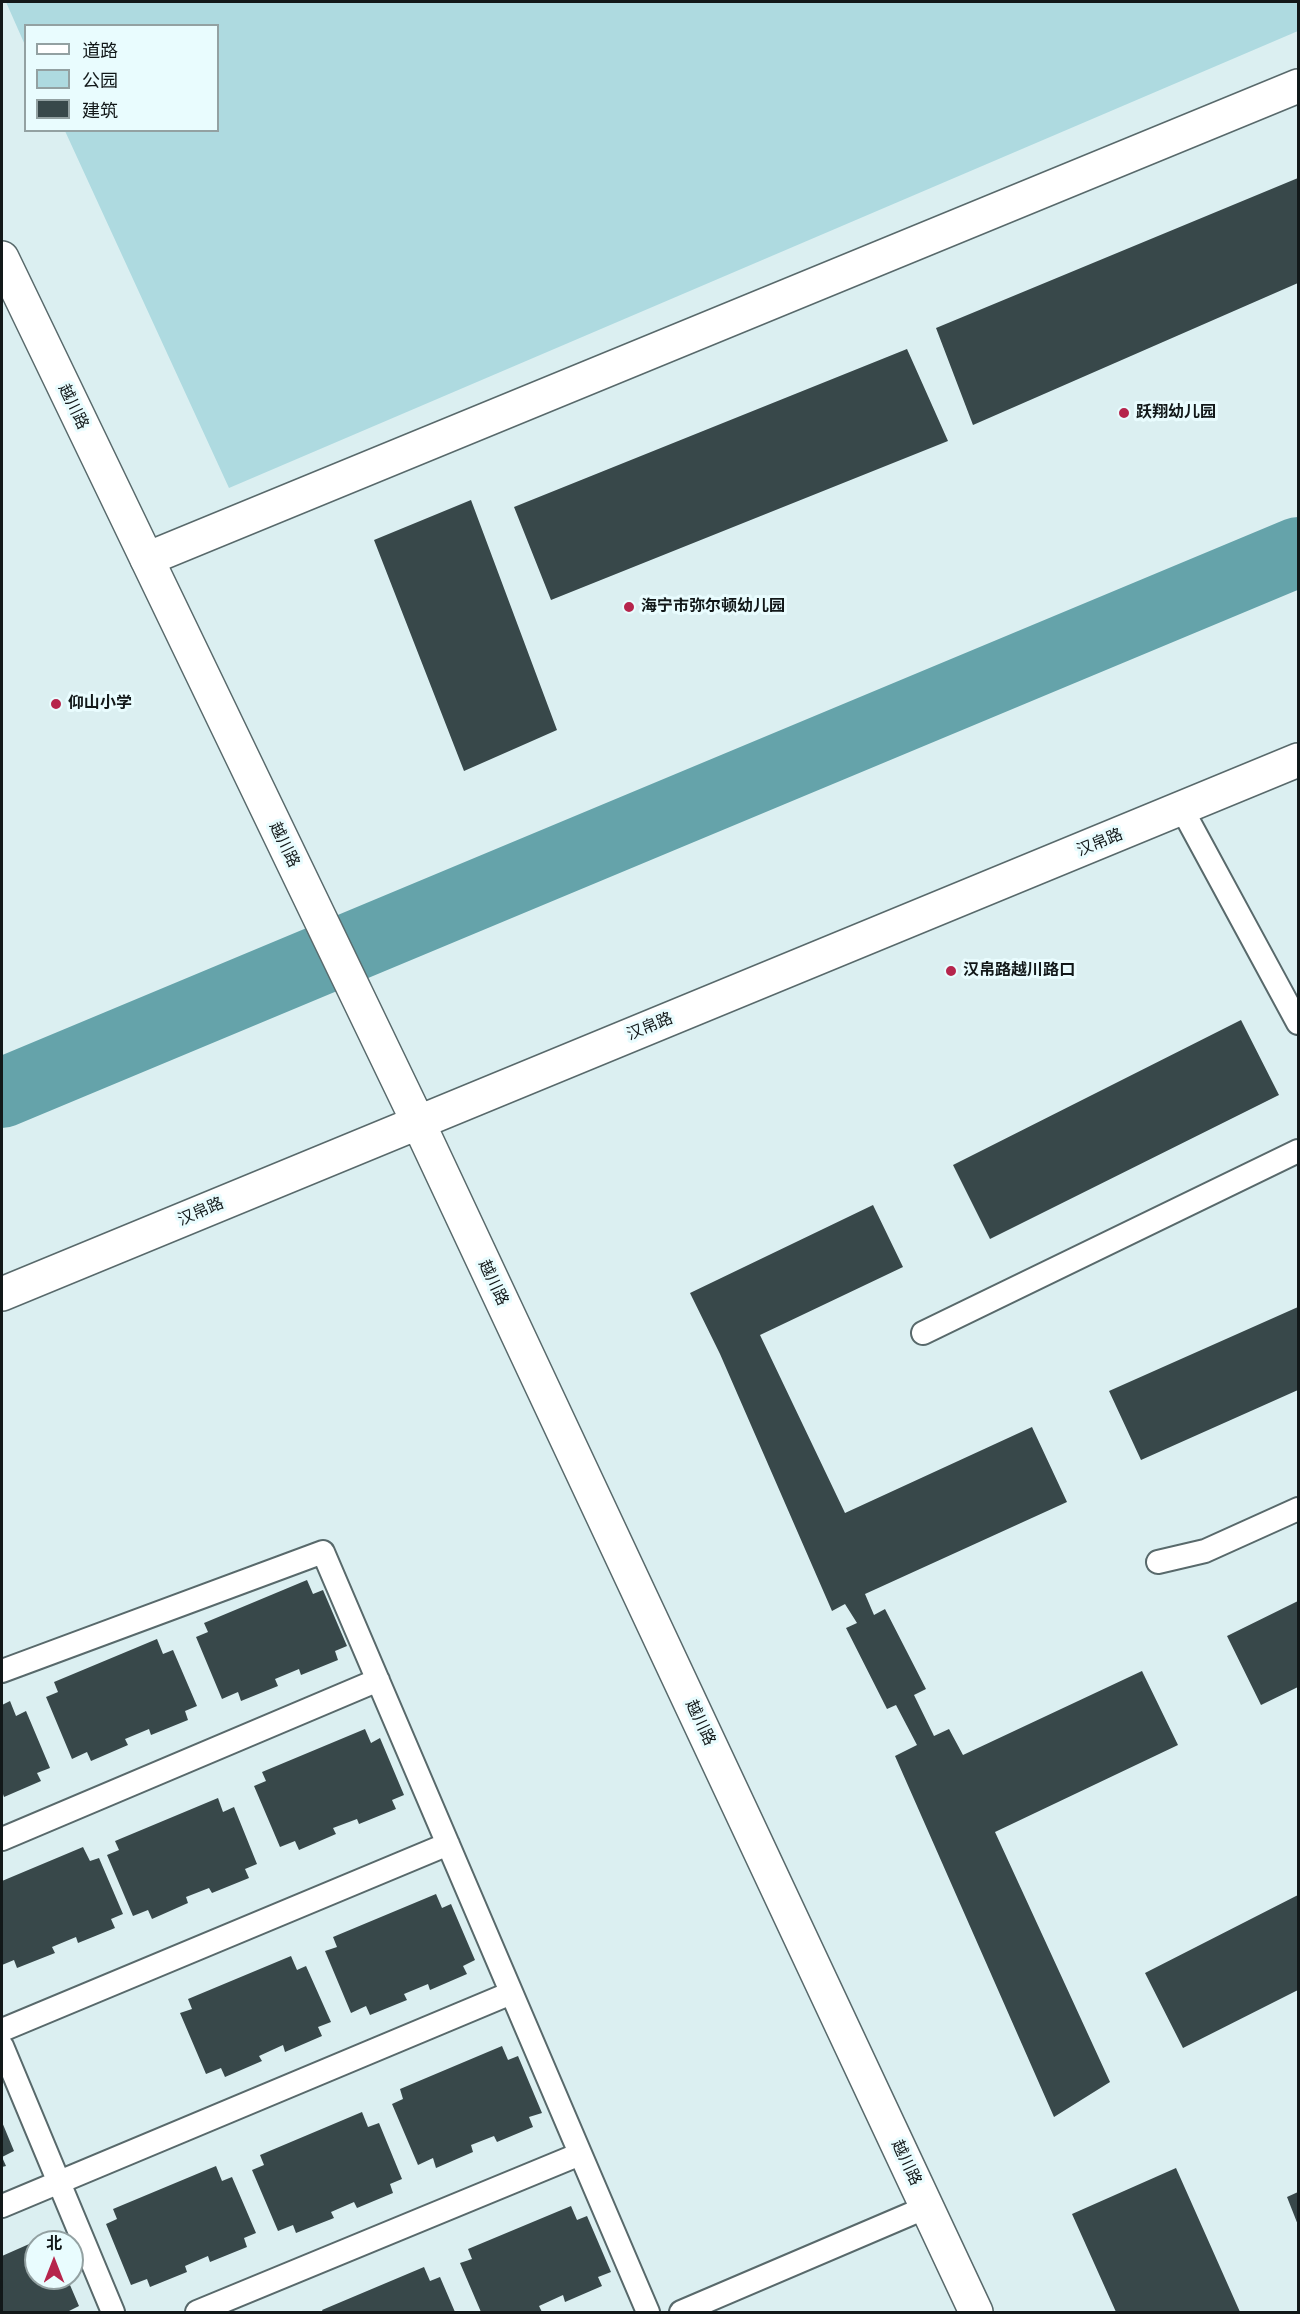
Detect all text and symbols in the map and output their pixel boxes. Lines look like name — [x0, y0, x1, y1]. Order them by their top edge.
legend — [24, 24, 219, 132]
text: 道路 — [82, 41, 118, 61]
text: 公园 — [82, 71, 118, 91]
text: 建筑 — [82, 101, 118, 121]
street label: 越川路 — [54, 381, 92, 433]
place label: 跃翔幼儿园 — [1136, 403, 1216, 423]
marker: 跃翔幼儿园 — [1117, 406, 1131, 420]
place label: 海宁市弥尔顿幼儿园 — [641, 597, 785, 617]
marker: 海宁市弥尔顿幼儿园 — [622, 600, 636, 614]
place label: 仰山小学 — [68, 694, 132, 714]
marker: 仰山小学 — [49, 697, 63, 711]
street label: 越川路 — [265, 819, 303, 871]
street label: 汉帛路 — [1074, 825, 1126, 861]
place label: 汉帛路越川路口 — [963, 961, 1075, 981]
marker: 汉帛路越川路口 — [944, 964, 958, 978]
street label: 汉帛路 — [624, 1009, 676, 1045]
street label: 汉帛路 — [175, 1194, 227, 1230]
street label: 越川路 — [474, 1257, 512, 1309]
street label: 越川路 — [681, 1697, 719, 1749]
street label: 越川路 — [887, 2137, 925, 2189]
north arrow — [24, 2230, 84, 2290]
text: 北 — [46, 2235, 62, 2252]

